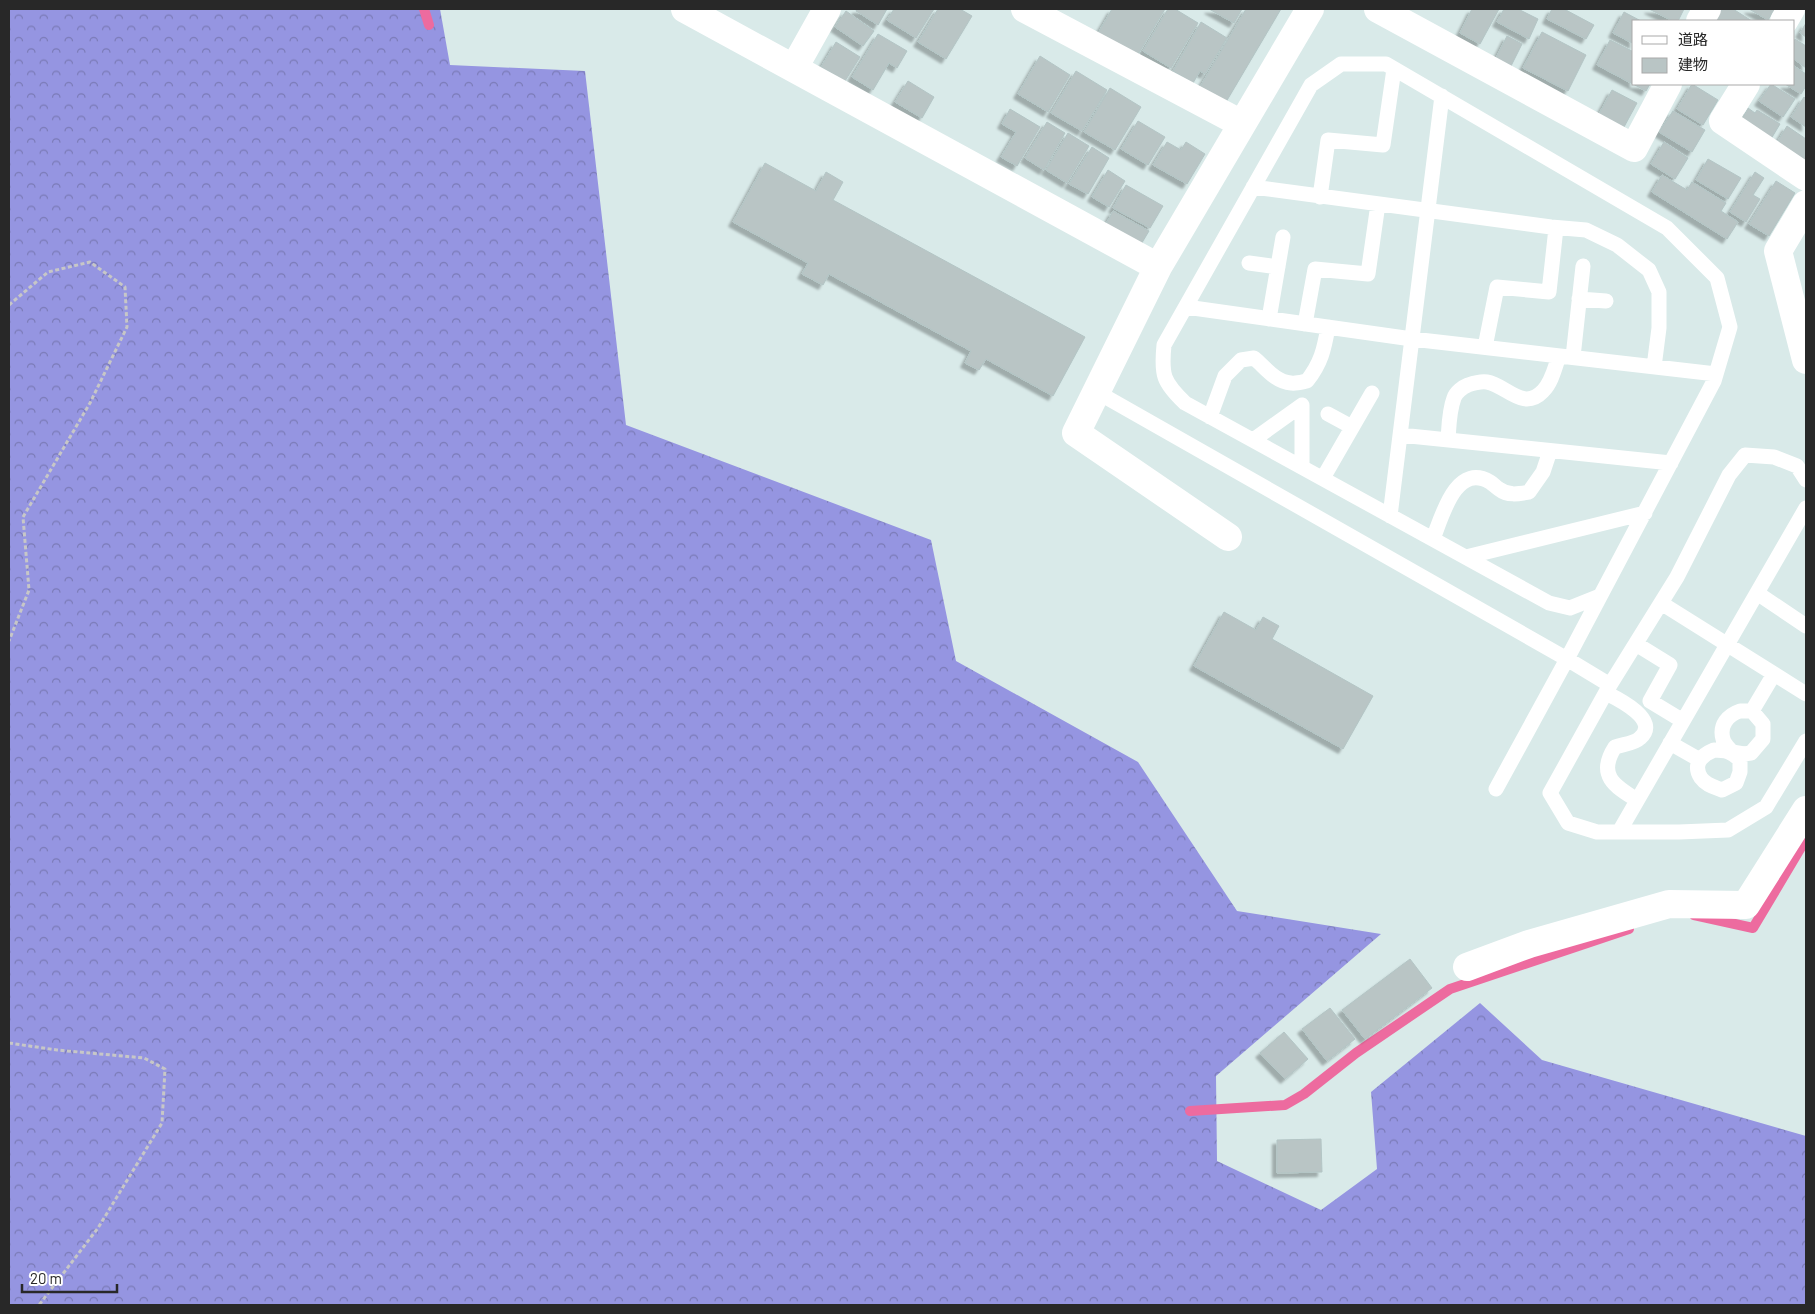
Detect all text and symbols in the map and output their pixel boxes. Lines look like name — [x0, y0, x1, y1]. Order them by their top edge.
legend — [1632, 20, 1795, 85]
text: 道路 — [1678, 30, 1708, 48]
text: 建物 — [1678, 55, 1708, 73]
scale bar — [22, 1262, 118, 1294]
text: 20 m — [30, 1269, 62, 1287]

